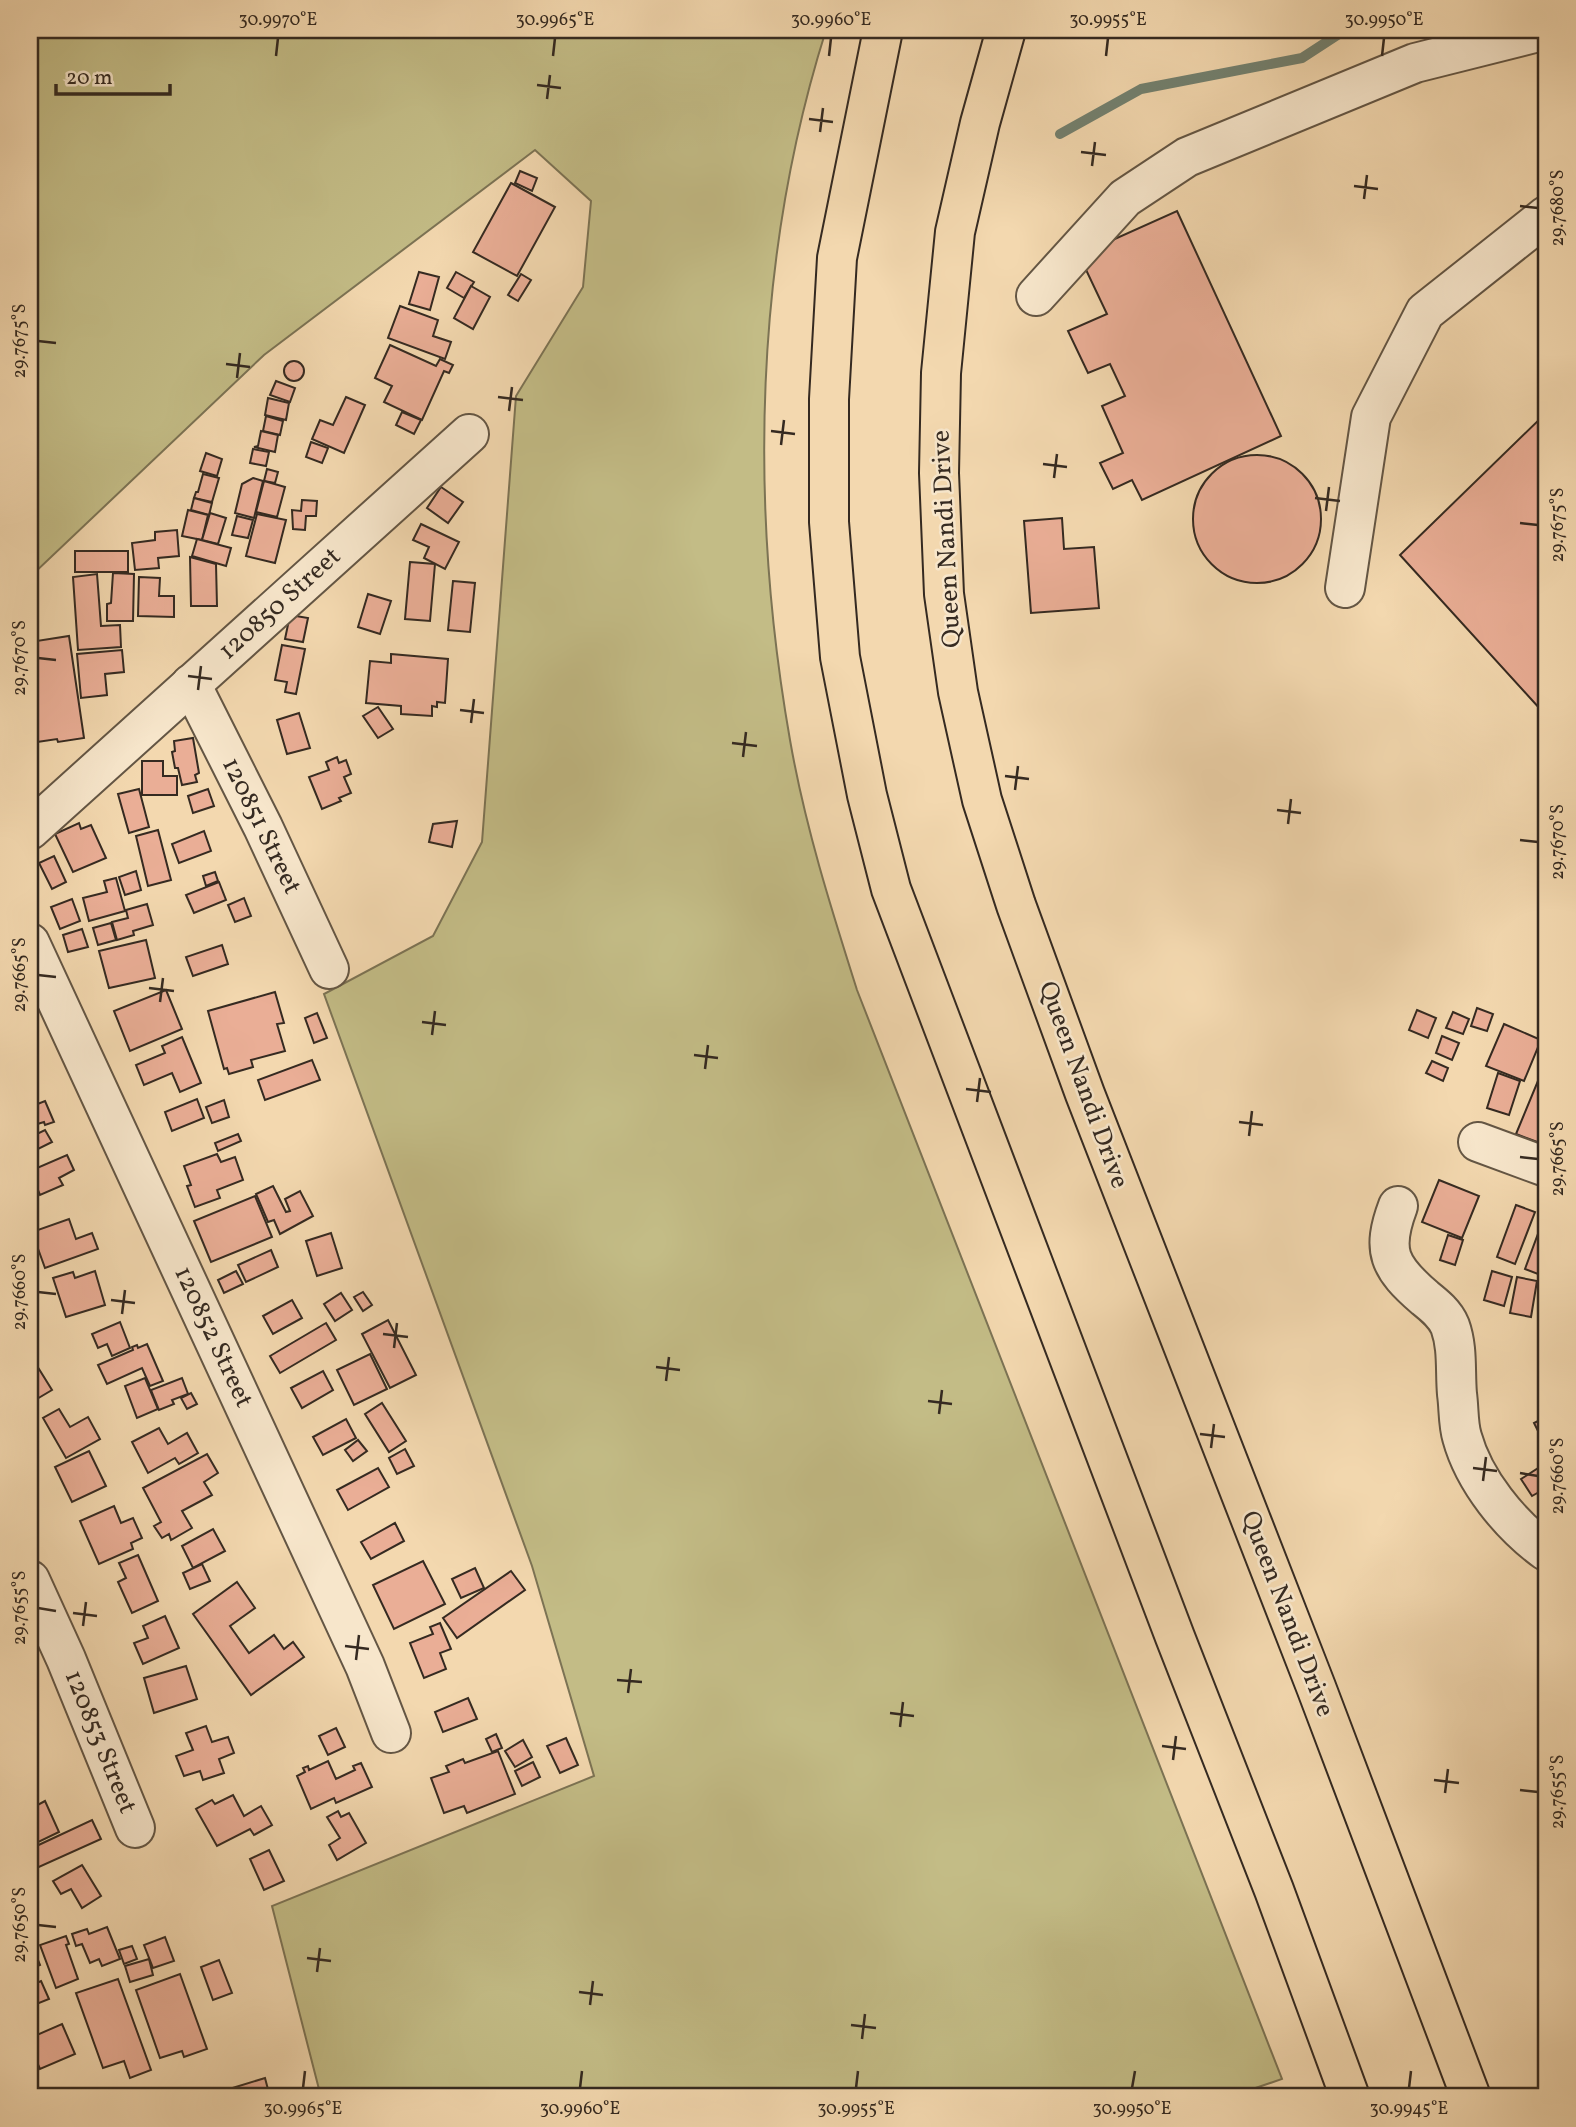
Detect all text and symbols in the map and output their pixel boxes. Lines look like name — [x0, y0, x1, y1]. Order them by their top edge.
text: 30.9970°E — [239, 8, 318, 33]
text: 30.9965°E — [516, 8, 595, 33]
text: 30.9960°E — [791, 8, 872, 33]
text: 30.9955°E — [1069, 8, 1147, 33]
text: 30.9950°E — [1345, 8, 1424, 33]
scale bar — [56, 52, 170, 96]
text: 20 m — [66, 64, 112, 93]
text: 29.7680°S — [1546, 169, 1571, 247]
text: 29.7675°S — [8, 304, 33, 378]
street label: Queen Nandi Drive — [923, 429, 971, 649]
text: 29.7675°S — [1546, 488, 1571, 562]
street label: 120850 Street — [211, 539, 349, 669]
text: 29.7670°S — [8, 620, 33, 696]
street label: 120851 Street — [212, 751, 310, 901]
text: 29.7670°S — [1546, 804, 1571, 880]
text: 29.7665°S — [8, 937, 33, 1013]
street label: Queen Nandi Drive — [1029, 976, 1137, 1194]
text: 29.7665°S — [1546, 1121, 1571, 1197]
text: 29.7660°S — [8, 1254, 33, 1330]
street label: 120852 Street — [165, 1260, 261, 1414]
text: 29.7660°S — [1546, 1438, 1571, 1514]
street label: Queen Nandi Drive — [1231, 1506, 1343, 1722]
text: 29.7655°S — [8, 1571, 33, 1645]
street label: 120853 Street — [55, 1665, 145, 1819]
text: 29.7655°S — [1546, 1755, 1571, 1829]
text: 29.7650°S — [8, 1887, 33, 1963]
text: 30.9965°E — [264, 2097, 343, 2122]
text: 30.9960°E — [540, 2097, 621, 2122]
text: 30.9955°E — [817, 2097, 895, 2122]
text: 30.9950°E — [1093, 2097, 1172, 2122]
text: 30.9945°E — [1370, 2097, 1449, 2122]

